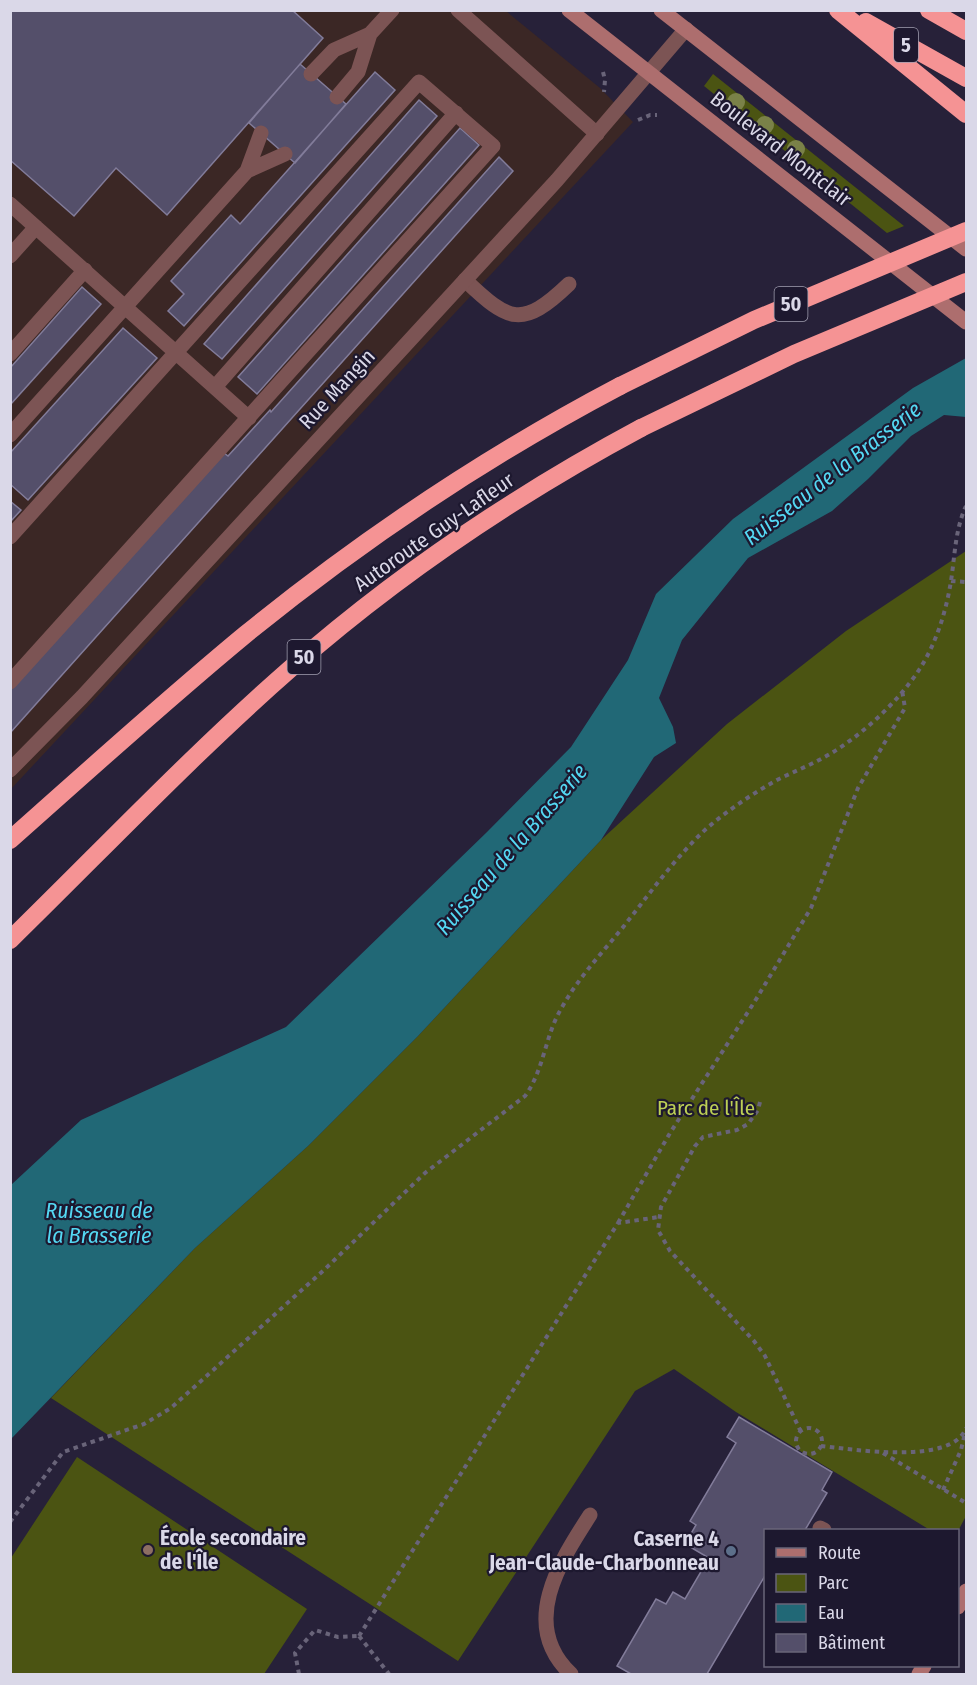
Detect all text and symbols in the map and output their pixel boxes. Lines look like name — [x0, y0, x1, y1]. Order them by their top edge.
road number: 5 — [894, 28, 918, 62]
street label: Boulevard Montclair — [705, 86, 857, 213]
road number: 50 — [774, 287, 808, 321]
street label: Rue Mangin — [293, 343, 381, 435]
water label: Ruisseau de la Brasserie — [738, 396, 926, 551]
street label: Autoroute Guy-Lafleur — [349, 467, 520, 597]
road number: 50 — [288, 640, 320, 674]
water label: Ruisseau de la Brasserie — [430, 758, 593, 940]
park label: Parc de l'Île — [657, 1095, 755, 1121]
water label: Ruisseau de la Brasserie — [45, 1197, 153, 1249]
place label: École secondaire de l'Île — [160, 1524, 306, 1575]
place label: Caserne 4 Jean-Claude-Charbonneau — [488, 1526, 719, 1576]
legend — [764, 1529, 959, 1667]
text: Route — [818, 1542, 861, 1564]
marker: École secondaire de l'Île — [141, 1543, 155, 1557]
marker: Caserne 4 Jean-Claude-Charbonneau — [724, 1544, 738, 1558]
text: Parc — [818, 1572, 849, 1594]
text: Eau — [818, 1602, 844, 1624]
text: Bâtiment — [818, 1632, 885, 1654]

